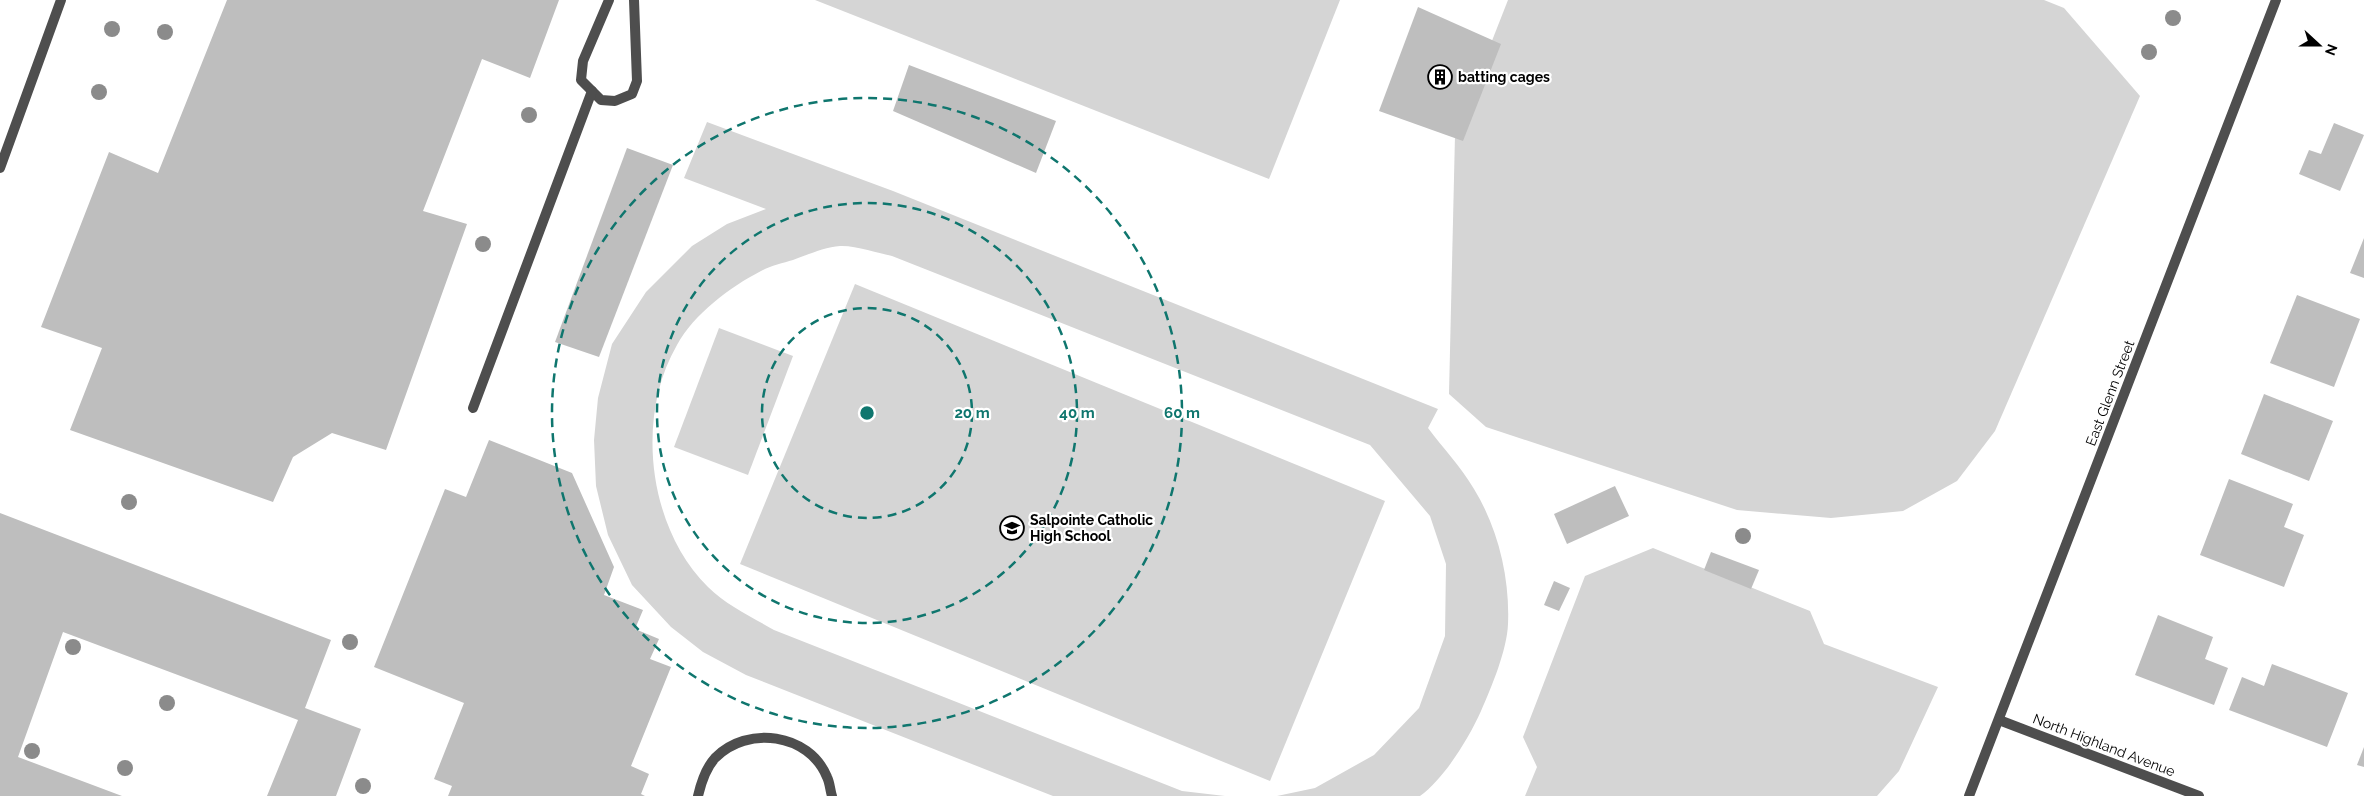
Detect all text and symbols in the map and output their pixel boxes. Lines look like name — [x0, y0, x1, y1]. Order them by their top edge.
north arrow — [2294, 20, 2344, 70]
text: N — [2322, 42, 2341, 58]
building icon: batting cages — [1427, 64, 1453, 90]
place label: batting cages — [1458, 69, 1550, 85]
street label: East Glenn Street — [2082, 338, 2138, 448]
centre of rings — [858, 404, 876, 422]
text: 20 m — [954, 404, 990, 422]
text: 40 m — [1059, 404, 1095, 422]
text: 60 m — [1164, 404, 1200, 422]
place label: Salpointe Catholic High School — [1030, 512, 1153, 544]
school or university icon: Salpointe Catholic High School — [999, 515, 1025, 541]
street label: North Highland Avenue — [2031, 710, 2177, 780]

